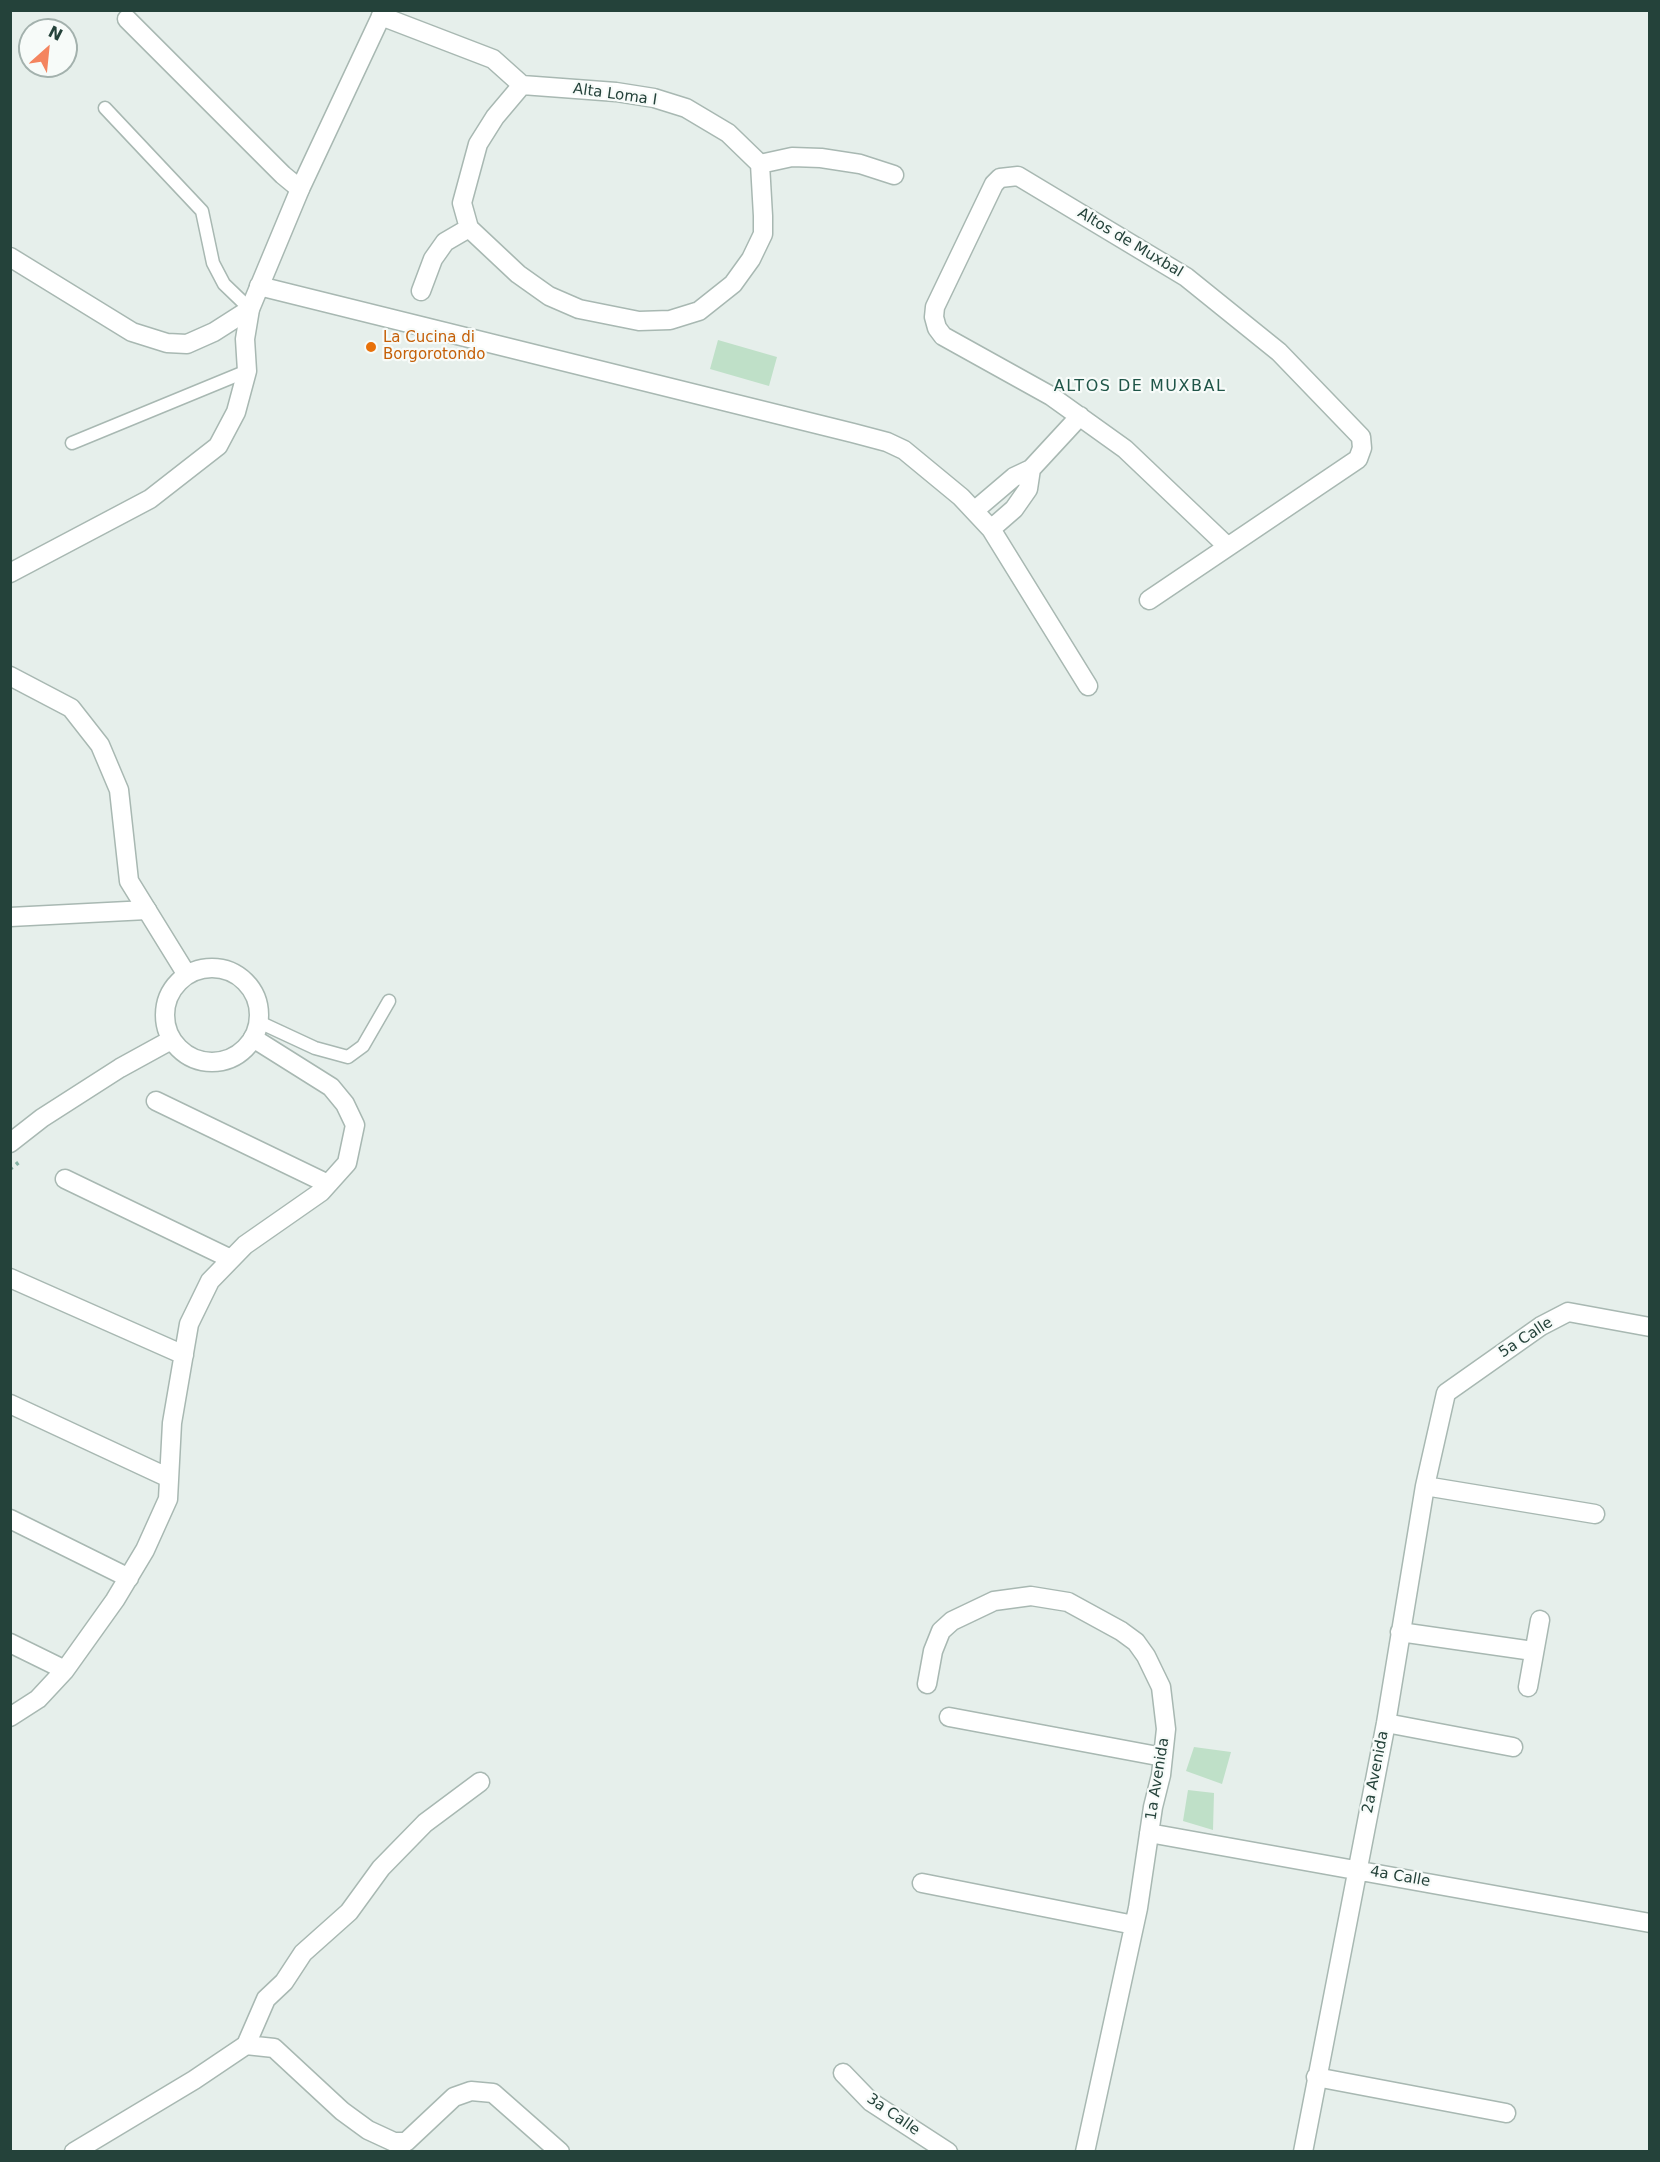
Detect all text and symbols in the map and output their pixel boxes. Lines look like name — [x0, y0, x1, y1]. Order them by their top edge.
north arrow — [18, 18, 78, 78]
text: N — [45, 22, 66, 45]
street label: Alta Loma I — [572, 80, 658, 110]
street label: Altos de Muxbal — [1074, 204, 1186, 282]
place label: La Cucina di Borgorotondo — [383, 329, 485, 364]
marker: La Cucina di Borgorotondo — [364, 340, 378, 354]
district label: ALTOS DE MUXBAL — [1054, 377, 1226, 397]
street label: 5a Calle — [1496, 1314, 1556, 1362]
street label: 2a Avenida — [1359, 1729, 1393, 1815]
street label: 1a Avenida — [1143, 1736, 1173, 1822]
street label: 4a Calle — [1369, 1863, 1431, 1891]
street label: 3a Calle — [863, 2090, 923, 2140]

